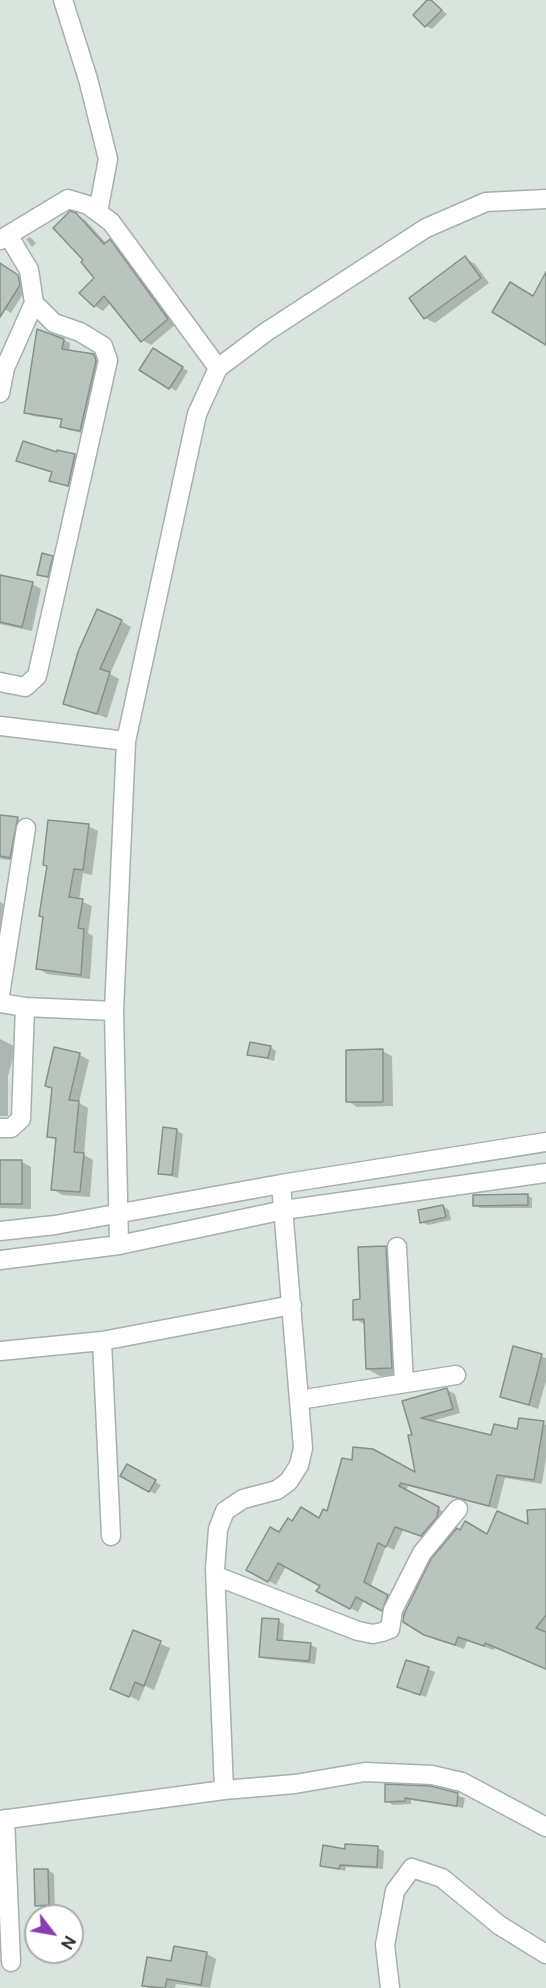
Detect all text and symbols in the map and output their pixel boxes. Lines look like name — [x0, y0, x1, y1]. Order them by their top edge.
north arrow — [24, 1904, 84, 1964]
text: N — [57, 1932, 80, 1953]

